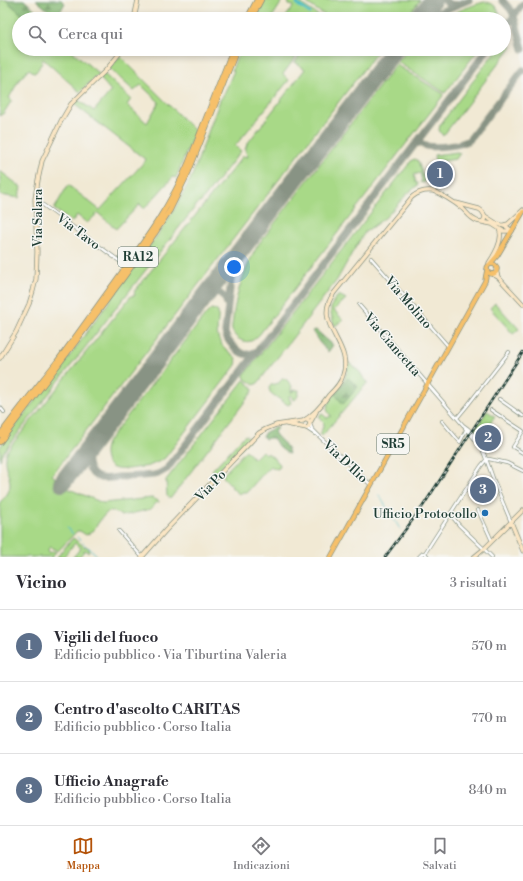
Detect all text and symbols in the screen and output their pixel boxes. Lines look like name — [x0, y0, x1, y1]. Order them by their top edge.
search box — [12, 12, 511, 56]
icon: search — [26, 23, 48, 45]
text: Cerca qui — [58, 25, 123, 44]
pin: 1 — [427, 159, 453, 189]
street label: Via Salara — [30, 188, 46, 248]
street label: Via Tavo — [53, 210, 103, 253]
road number: RA12 — [118, 247, 158, 267]
your location — [224, 257, 244, 277]
street label: Via Molino — [381, 272, 435, 332]
street label: Via Ciancetta — [360, 309, 424, 380]
pin: 2 — [475, 423, 501, 453]
road number: SR5 — [377, 434, 409, 454]
street label: Via D'Ilio — [319, 436, 371, 487]
street label: Via Po — [191, 467, 229, 505]
pin: 3 — [470, 475, 496, 505]
place label: Ufficio Protocollo — [373, 506, 477, 522]
marker: Ufficio Protocollo — [480, 508, 490, 518]
text: Vicino — [16, 572, 67, 594]
text: 3 risultati — [450, 575, 507, 591]
text: Vigili del fuoco — [54, 628, 158, 647]
text: 1 — [26, 638, 32, 654]
text: 570 m — [471, 638, 507, 654]
text: Edificio pubblico · Via Tiburtina Valeria — [54, 647, 287, 663]
text: Centro d'ascolto CARITAS — [54, 700, 240, 719]
text: 2 — [25, 710, 33, 726]
text: 770 m — [472, 710, 507, 726]
text: Edificio pubblico · Corso Italia — [54, 719, 231, 735]
text: Ufficio Anagrafe — [54, 772, 169, 791]
text: 3 — [25, 782, 33, 798]
text: 840 m — [468, 782, 507, 798]
text: Edificio pubblico · Corso Italia — [54, 791, 231, 807]
tab: Mappa — [66, 835, 100, 873]
tab: Indicazioni — [233, 835, 290, 873]
tab: Salvati — [423, 835, 457, 873]

